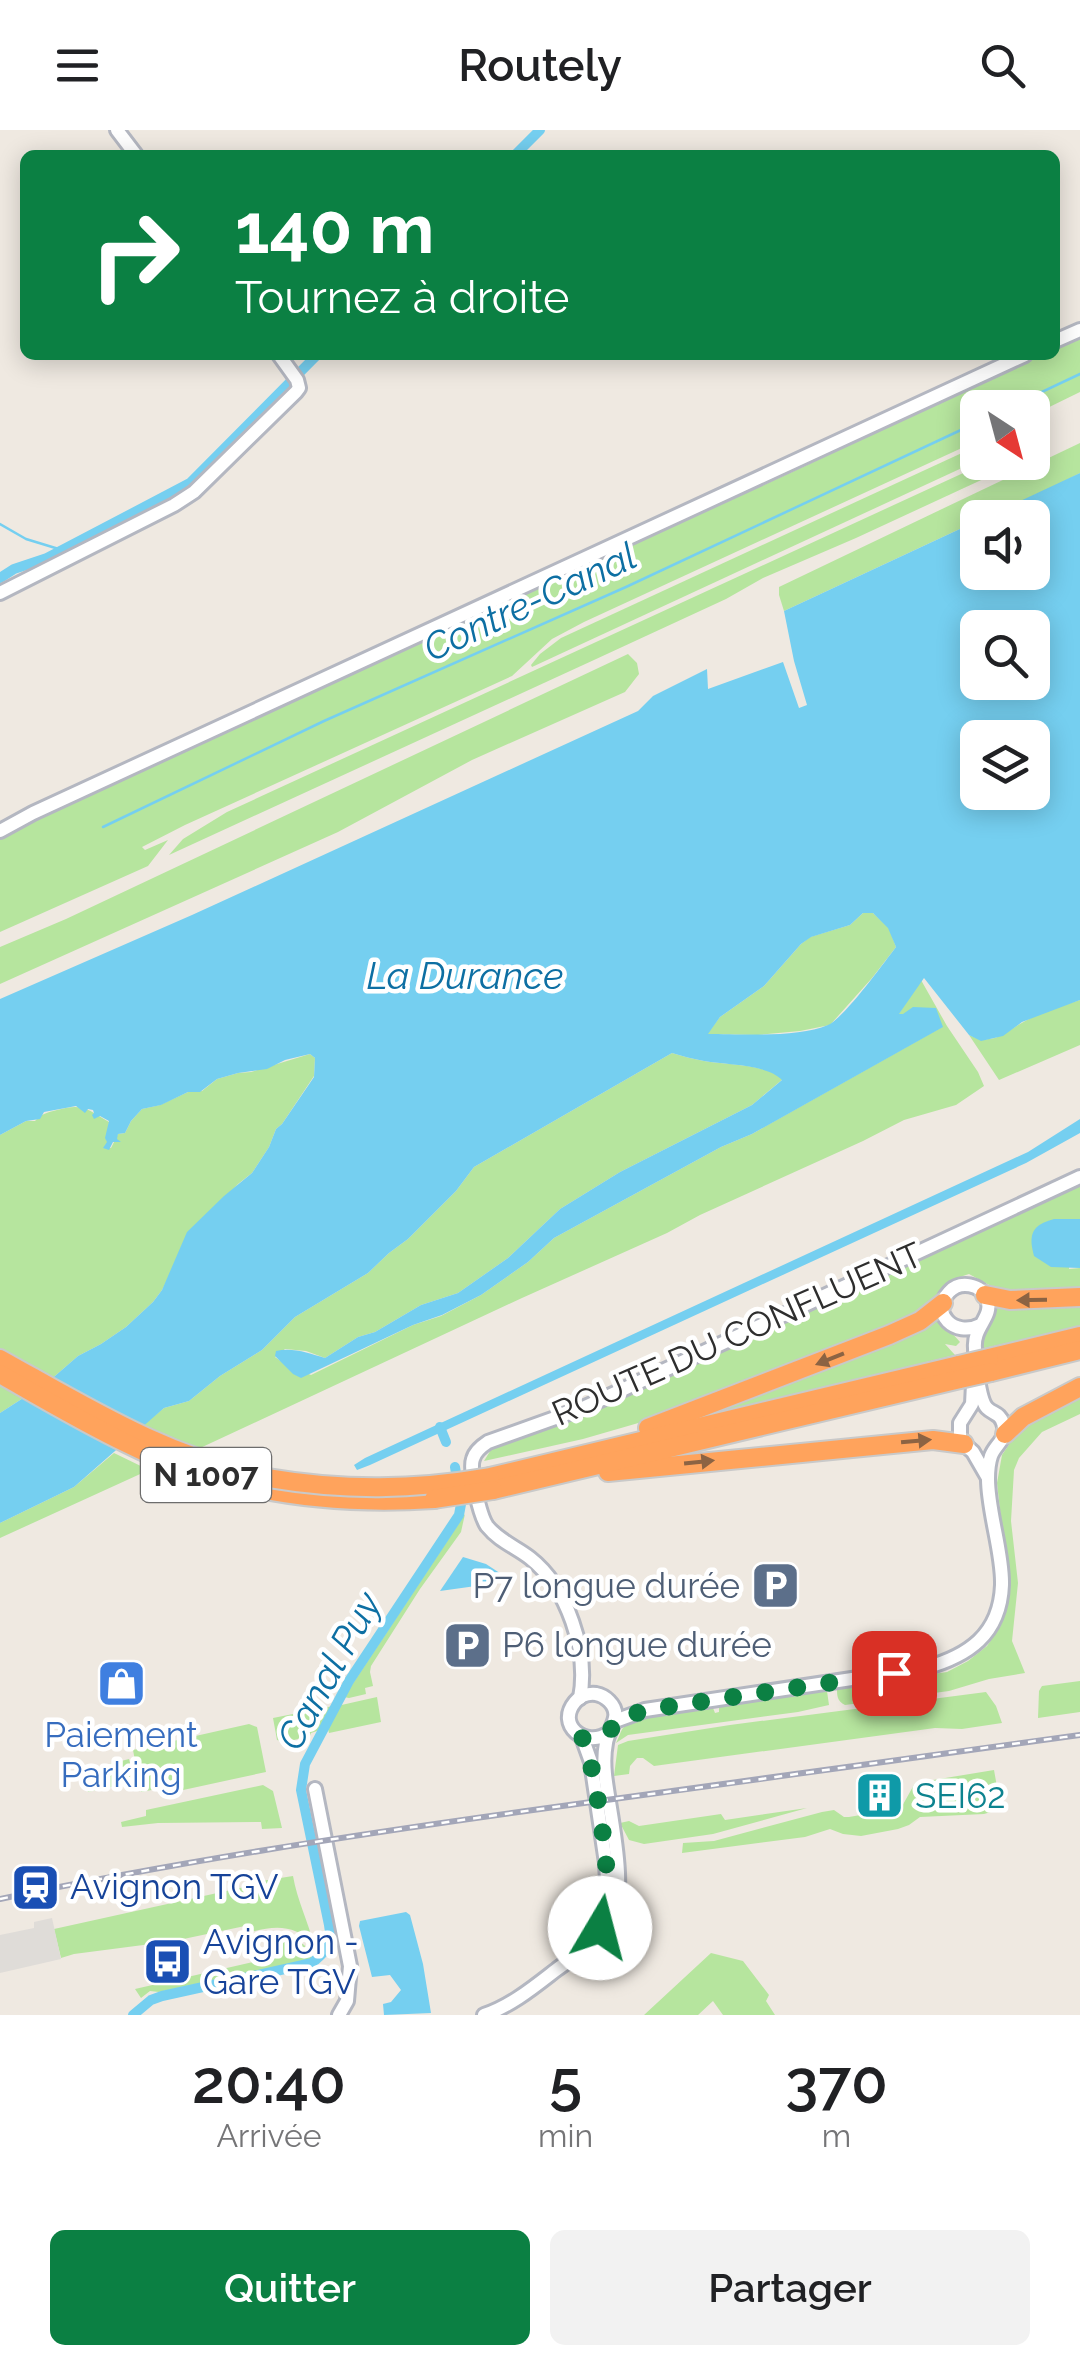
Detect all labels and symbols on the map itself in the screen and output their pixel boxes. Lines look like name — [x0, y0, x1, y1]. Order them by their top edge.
north arrow — [960, 390, 1050, 480]
water label: Contre-Canal — [416, 533, 643, 670]
water label: La Durance — [366, 953, 564, 998]
street label: ROUTE DU CONFLUENT — [545, 1233, 928, 1434]
one-way arrow — [1016, 1292, 1048, 1308]
one-way arrow — [814, 1351, 844, 1367]
one-way arrow — [900, 1433, 932, 1449]
road number: N 1007 — [141, 1448, 271, 1502]
one-way arrow — [684, 1454, 716, 1470]
parking icon: P7 longue durée — [749, 1560, 801, 1612]
place label: P7 longue durée — [473, 1565, 740, 1606]
water label: Canal Puy — [267, 1583, 391, 1757]
parking icon: P6 longue durée — [441, 1619, 493, 1671]
place label: P6 longue durée — [502, 1624, 772, 1665]
pin — [852, 1631, 937, 1716]
shop icon: Paiement Parking — [95, 1657, 147, 1709]
place label: Paiement Parking — [44, 1714, 198, 1795]
building icon: SEI62 — [854, 1770, 906, 1822]
place label: SEI62 — [915, 1775, 1006, 1816]
station icon: Avignon TGV — [9, 1861, 61, 1913]
place label: Avignon TGV — [70, 1866, 279, 1907]
position arrow — [548, 1876, 652, 1980]
place label: Avignon - Gare TGV — [203, 1921, 359, 2002]
bus stop icon: Avignon - Gare TGV — [142, 1936, 194, 1988]

